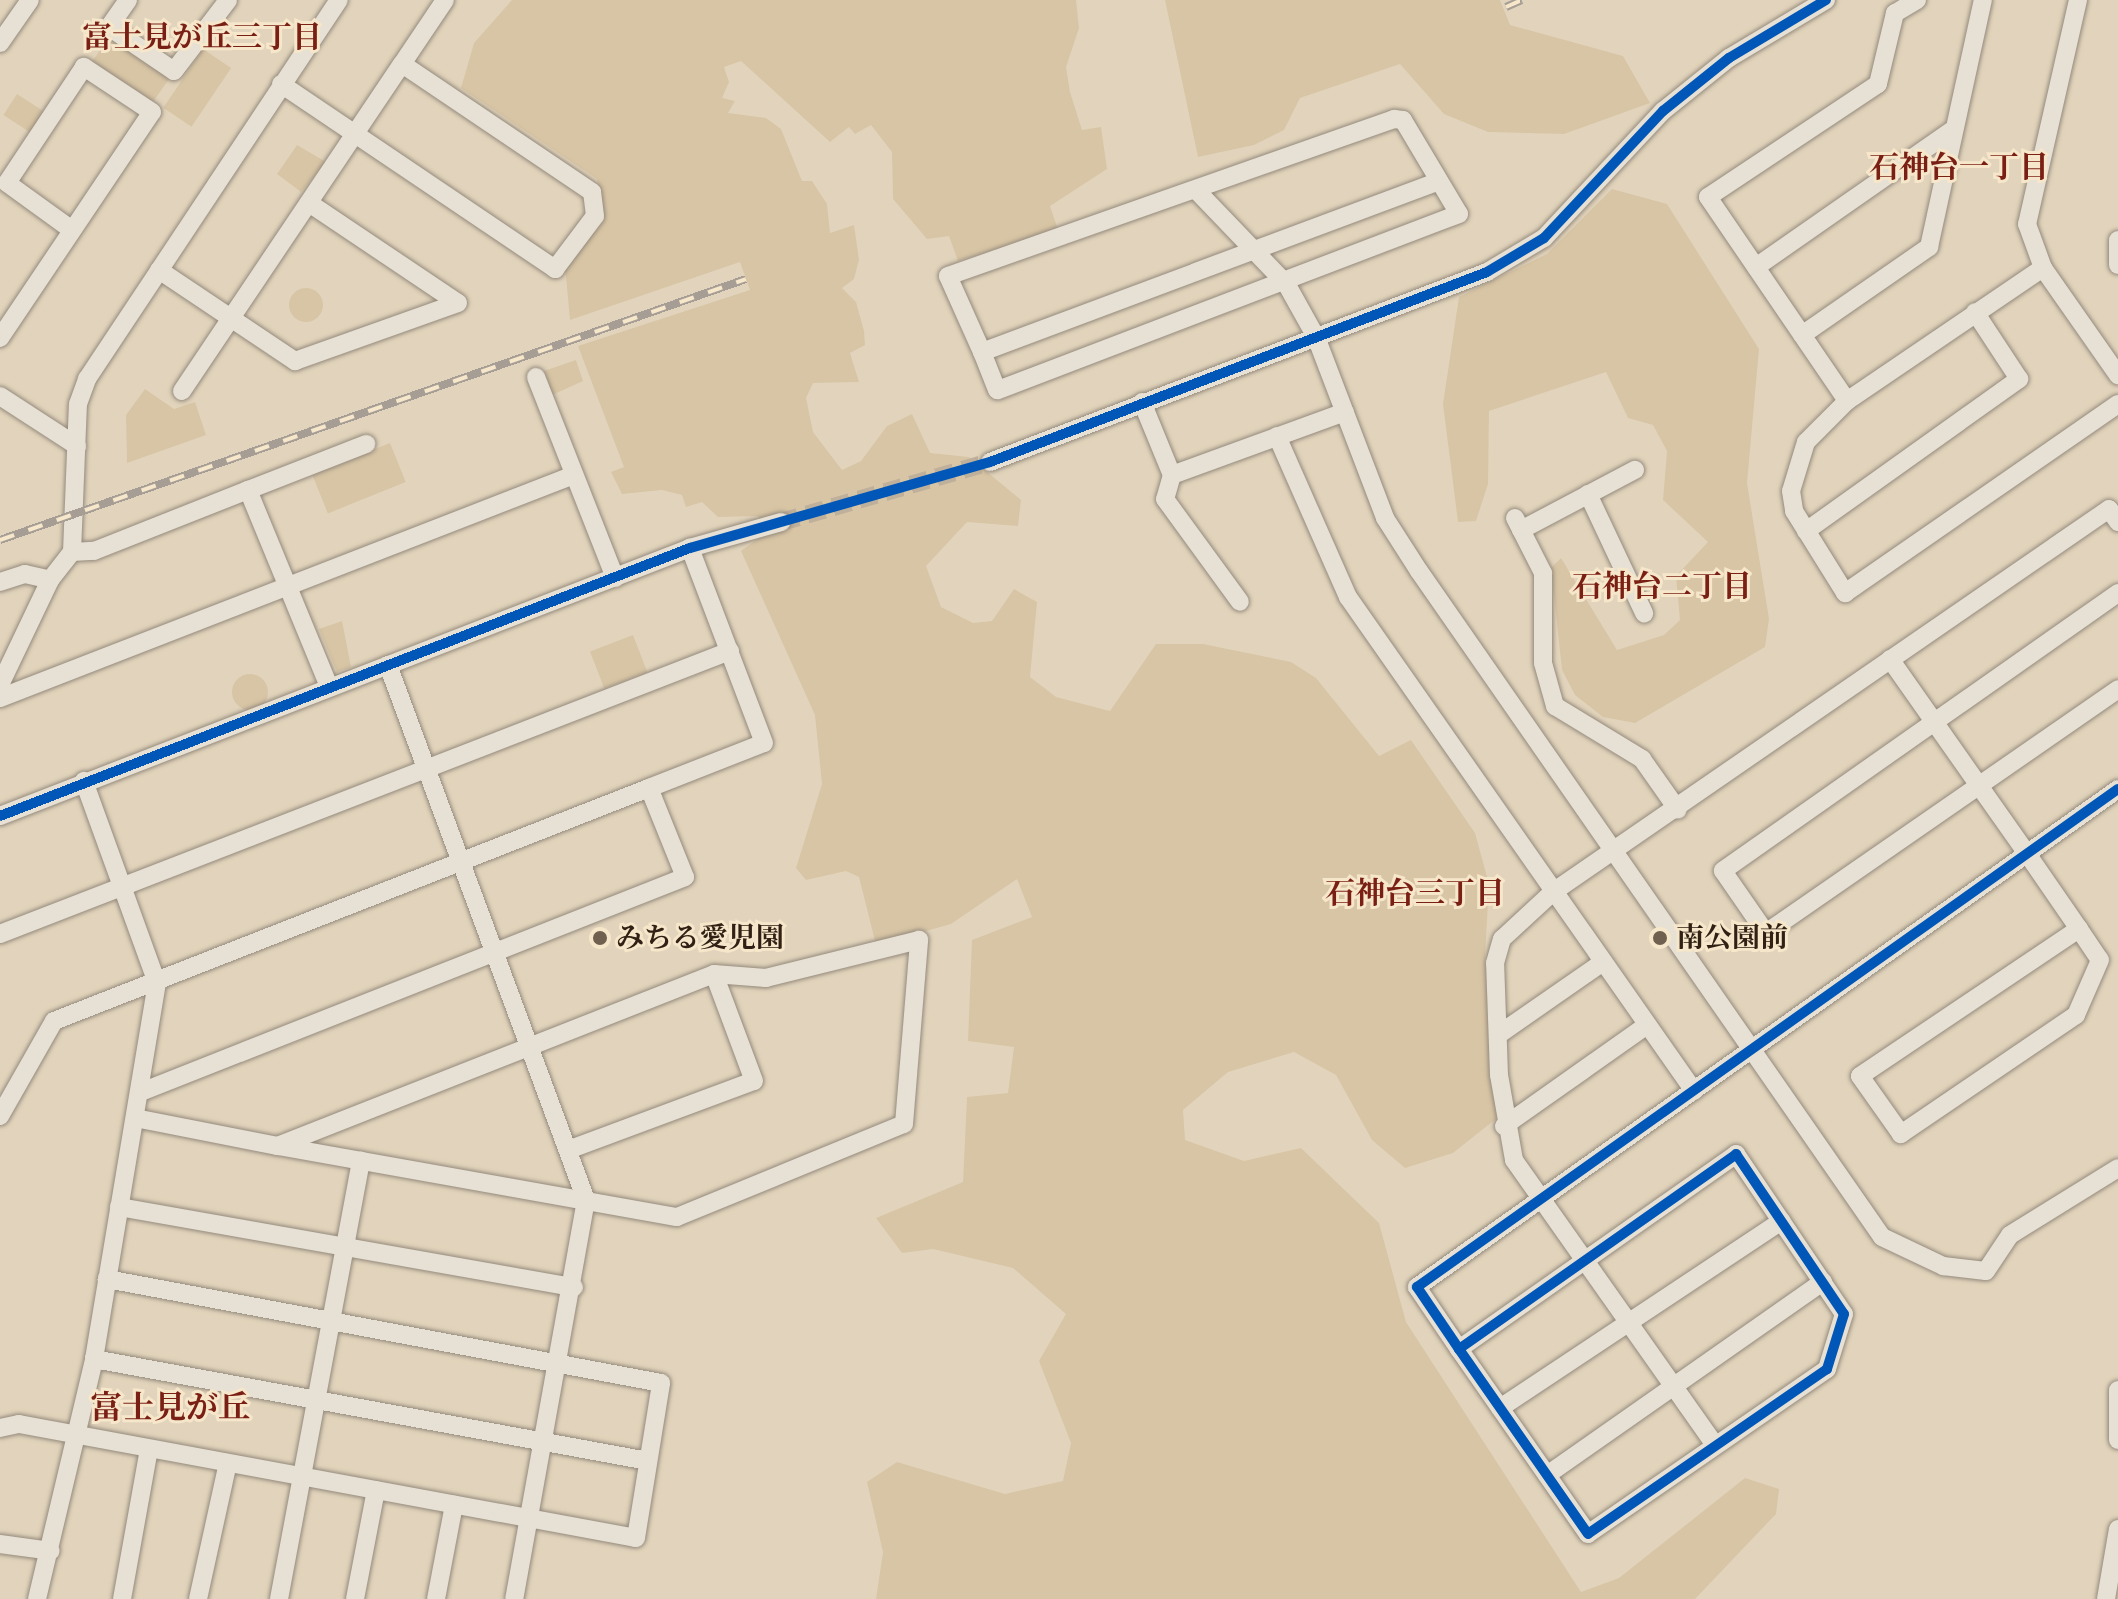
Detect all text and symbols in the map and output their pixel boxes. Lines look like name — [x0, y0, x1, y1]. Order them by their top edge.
district label: 富士見が丘三丁目 — [82, 19, 322, 55]
district label: 石神台一丁目 — [1869, 149, 2049, 185]
district label: 石神台二丁目 — [1572, 568, 1752, 604]
district label: 石神台三丁目 — [1325, 875, 1505, 911]
place label: みちる愛児園 — [616, 921, 784, 955]
place label: 南公園前 — [1676, 921, 1788, 955]
marker: みちる愛児園 — [591, 929, 609, 947]
marker: 南公園前 — [1651, 929, 1669, 947]
district label: 富士見が丘 — [90, 1389, 250, 1427]

